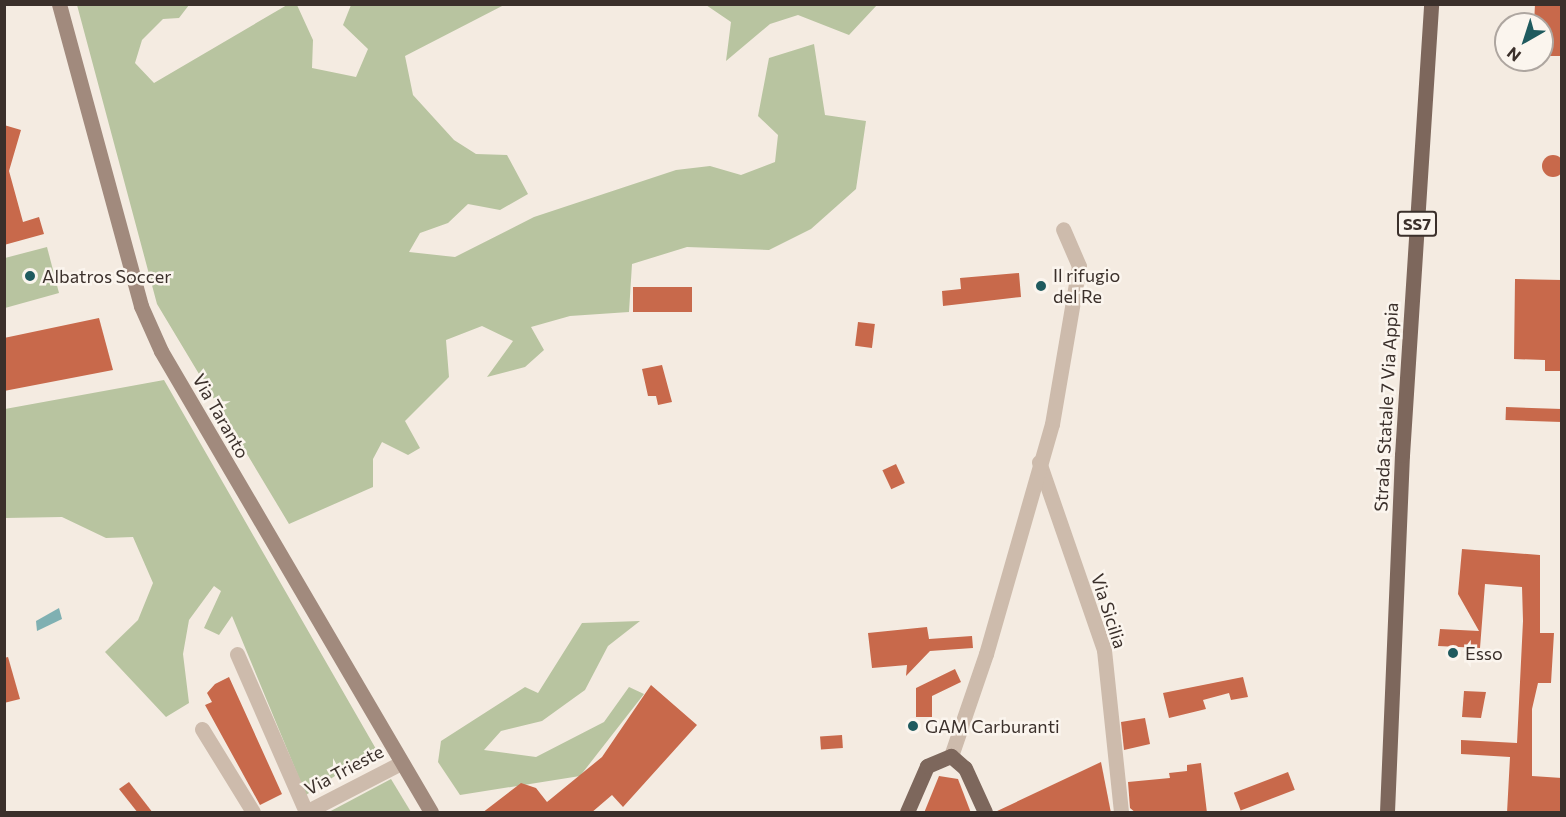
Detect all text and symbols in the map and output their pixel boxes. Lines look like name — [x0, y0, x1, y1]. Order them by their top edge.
north arrow — [1494, 12, 1554, 72]
text: N — [1503, 44, 1524, 66]
road number: SS7 — [1396, 211, 1438, 237]
place label: Albatros Soccer — [42, 265, 171, 287]
place label: Il rifugio del Re — [1053, 265, 1120, 308]
marker: Albatros Soccer — [23, 269, 37, 283]
marker: Il rifugio del Re — [1034, 279, 1048, 293]
street label: Strada Statale 7 Via Appia — [1370, 302, 1402, 512]
street label: Via Taranto — [188, 370, 254, 462]
street label: Via Sicilia — [1087, 571, 1131, 651]
place label: Esso — [1465, 642, 1503, 664]
marker: Esso — [1446, 646, 1460, 660]
place label: GAM Carburanti — [925, 715, 1060, 737]
marker: GAM Carburanti — [906, 719, 920, 733]
street label: Via Trieste — [301, 740, 387, 800]

